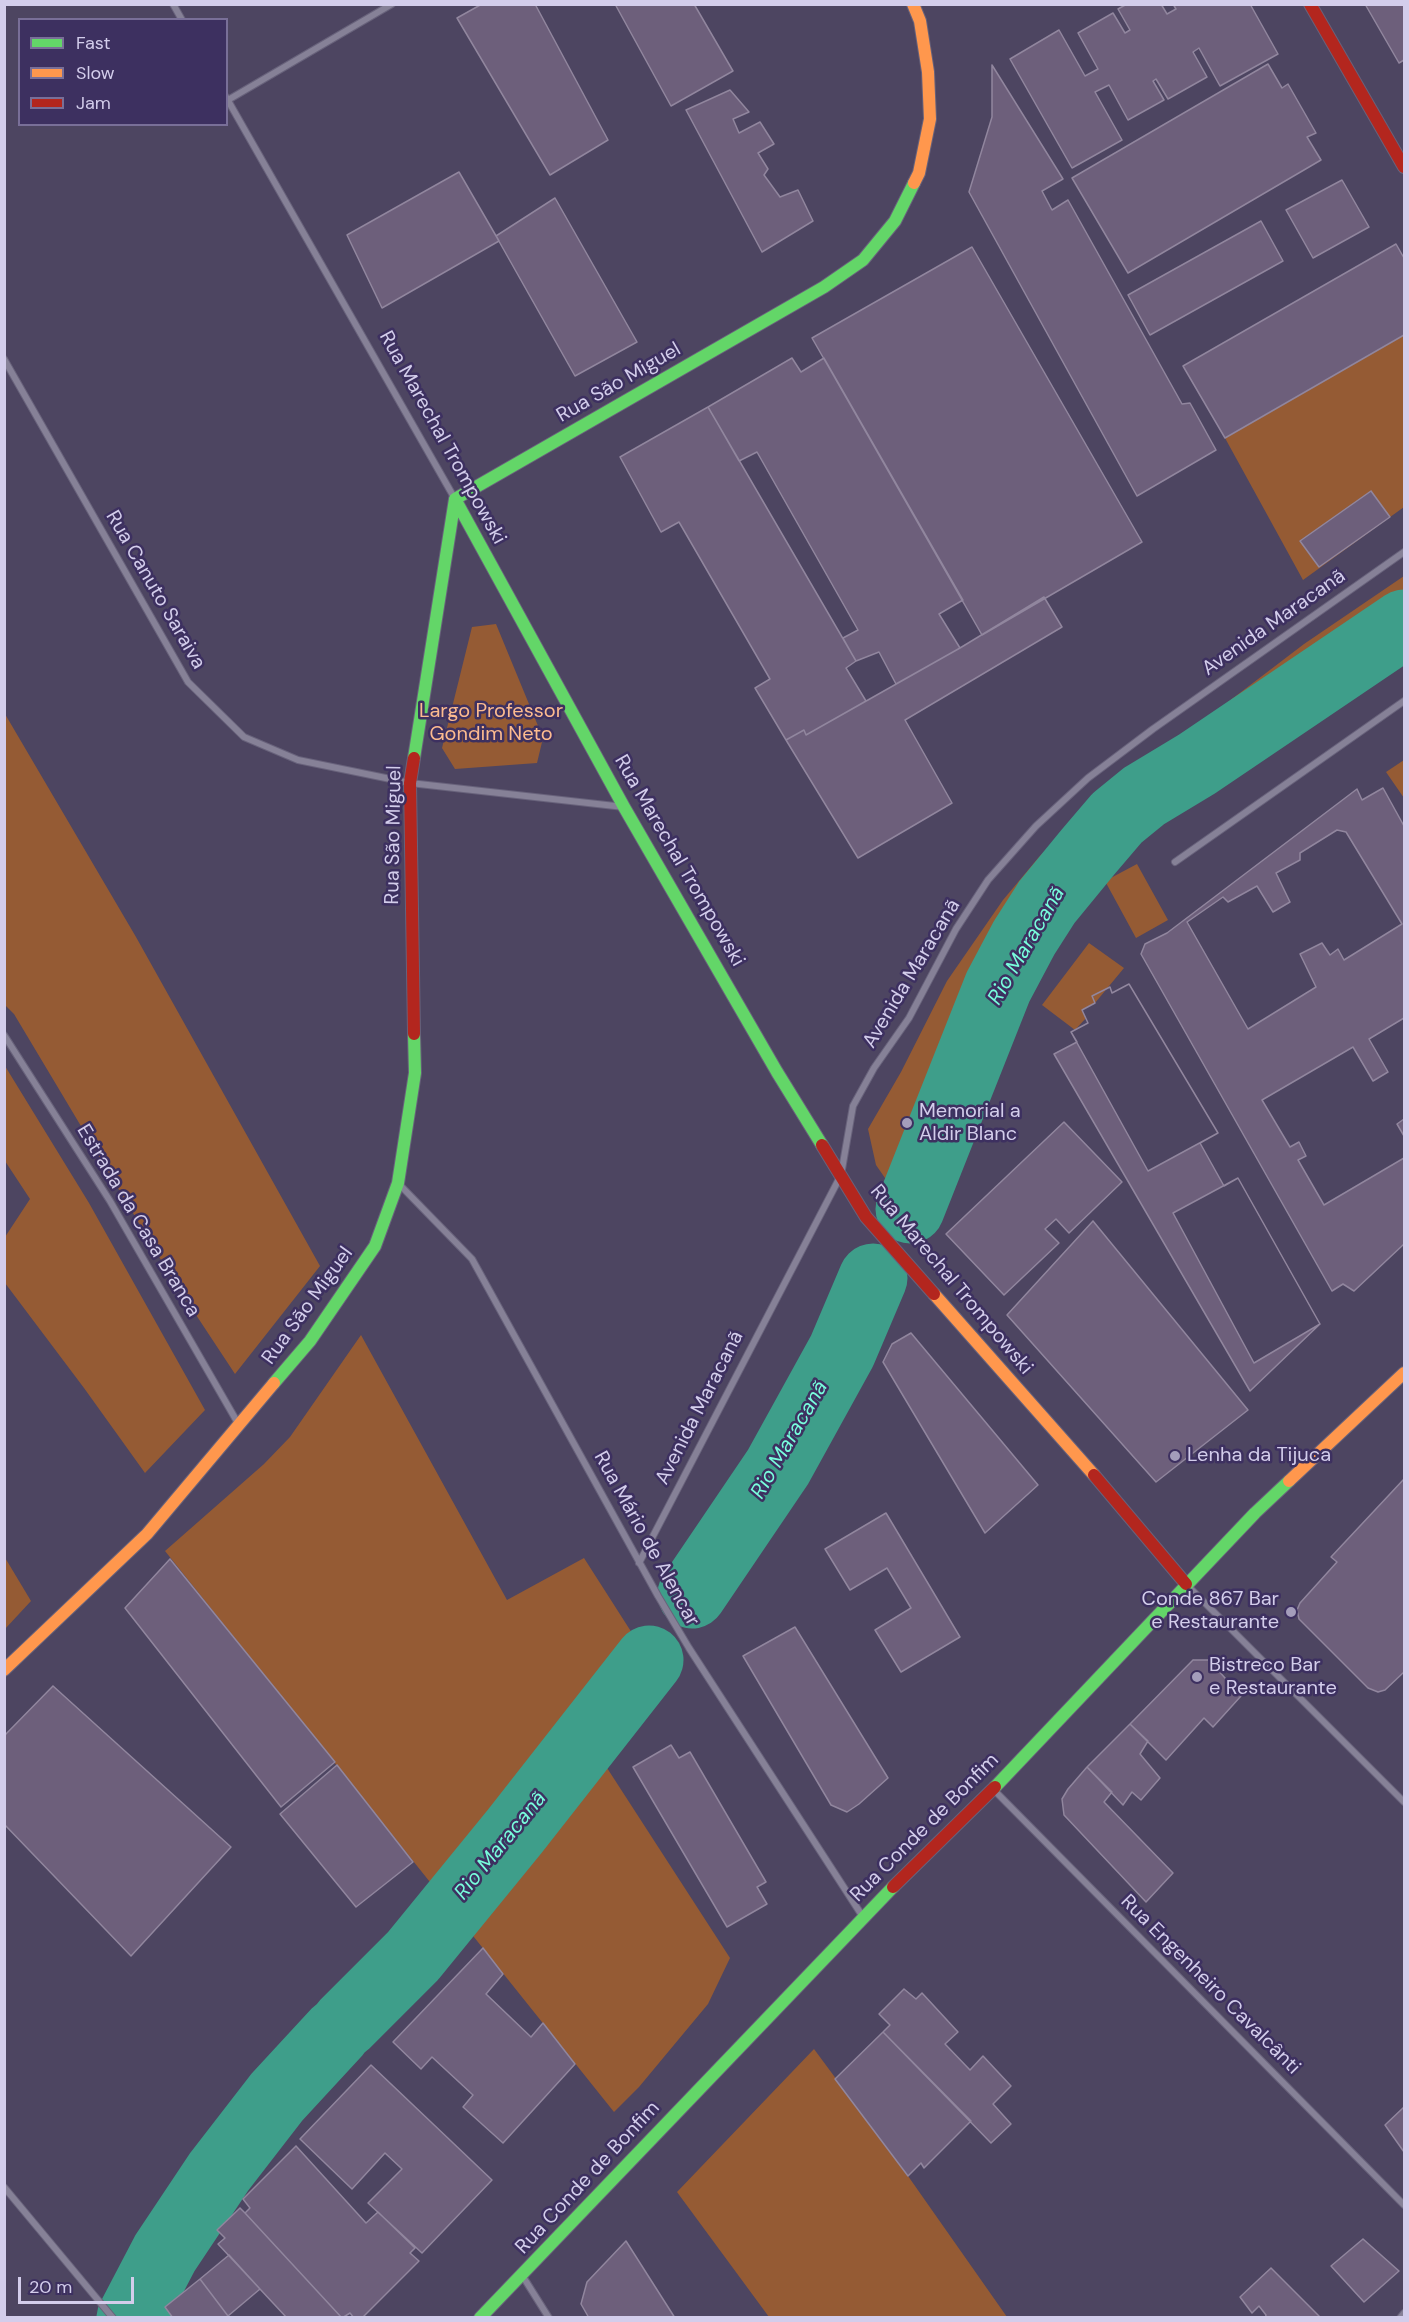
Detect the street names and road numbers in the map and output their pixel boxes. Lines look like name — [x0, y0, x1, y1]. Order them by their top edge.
street label: Rua Marechal Trompowski — [373, 327, 511, 549]
street label: Rua São Miguel — [553, 338, 685, 428]
street label: Rua Canuto Saraiva — [100, 507, 210, 673]
street label: Avenida Maracanã — [1198, 565, 1350, 681]
street label: Rua Marechal Trompowski — [609, 751, 749, 971]
street label: Rua São Miguel — [381, 765, 407, 905]
street label: Avenida Maracanã — [858, 895, 966, 1053]
street label: Estrada da Casa Branca — [71, 1120, 205, 1322]
street label: Rua Marechal Trompowski — [865, 1180, 1037, 1380]
street label: Rua São Miguel — [257, 1243, 359, 1369]
street label: Avenida Maracanã — [651, 1327, 749, 1489]
street label: Rua Mário de Alencar — [588, 1447, 704, 1631]
street label: Rua Conde de Bonfim — [846, 1749, 1004, 1907]
street label: Rua Engenheiro Cavalcânti — [1115, 1890, 1305, 2080]
street label: Rua Conde de Bonfim — [511, 2097, 665, 2259]

